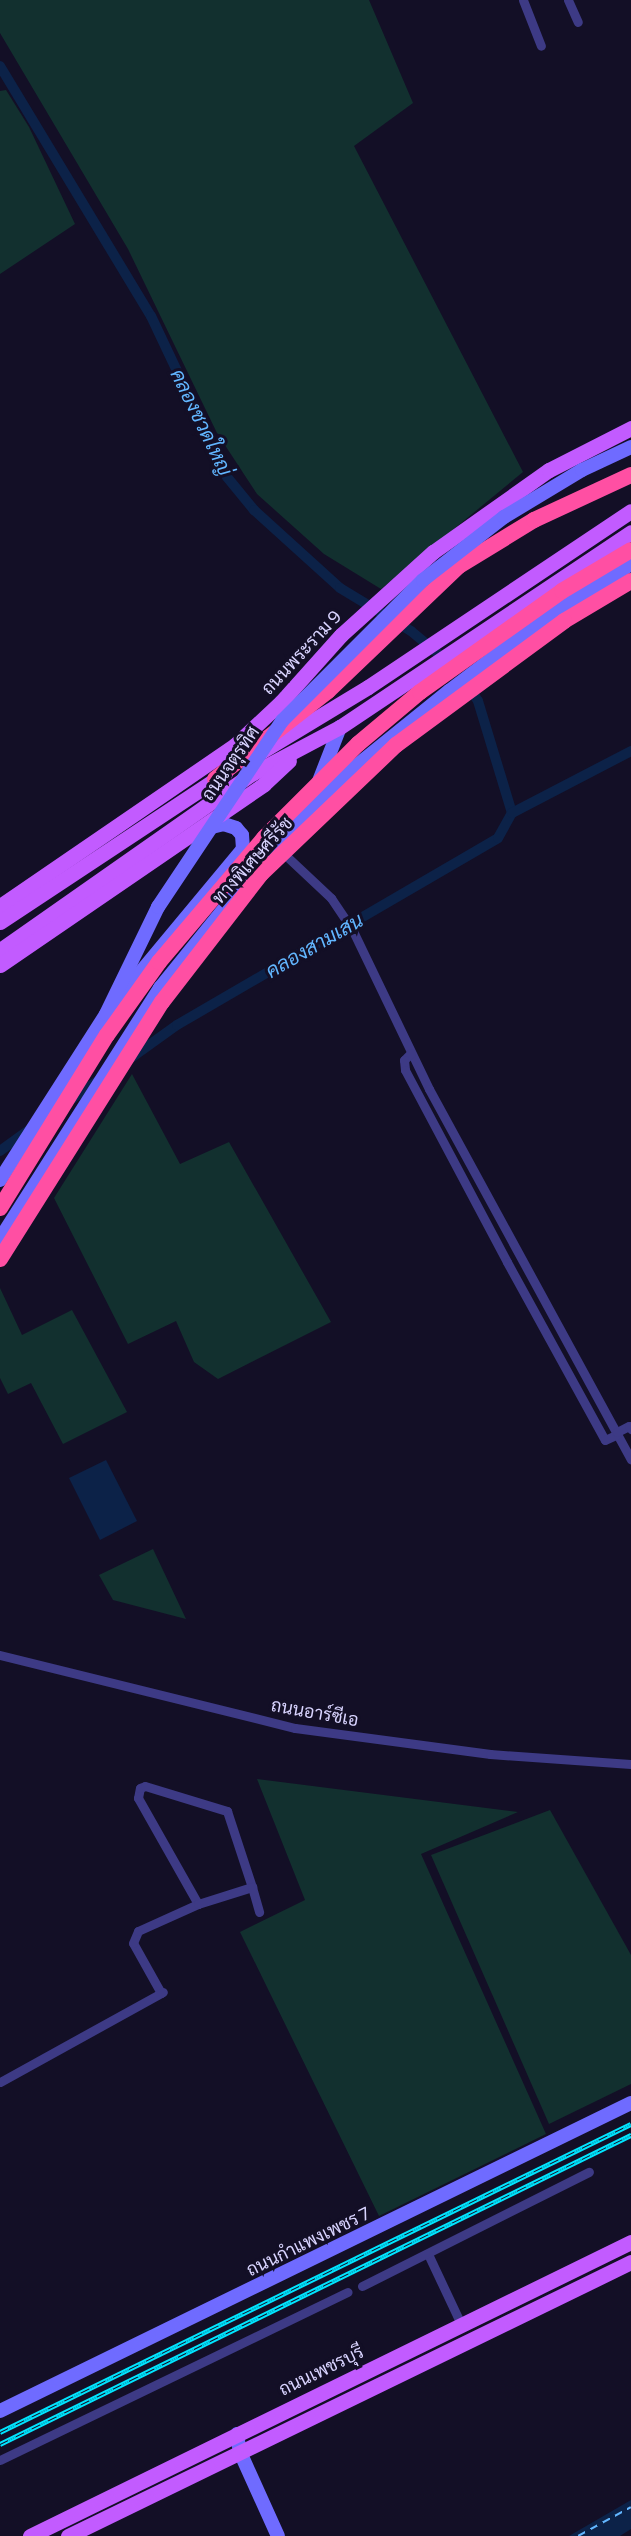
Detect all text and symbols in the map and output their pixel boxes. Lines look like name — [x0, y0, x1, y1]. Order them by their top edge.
water label: คลองชวดใหญ่ — [166, 365, 238, 479]
street label: ถนนพระราม 9 — [256, 605, 346, 699]
street label: ถนนจตุรทิศ — [197, 722, 263, 804]
street label: ทางพิเศษศรีรัช — [207, 812, 297, 908]
water label: คลองสามเสน — [261, 907, 367, 983]
street label: ถนนอาร์ซีเอ — [269, 1694, 361, 1730]
street label: ถนนกำแพงเพชร 7 — [243, 2202, 373, 2280]
street label: ถนนเพชรบุรี — [275, 2340, 367, 2400]

